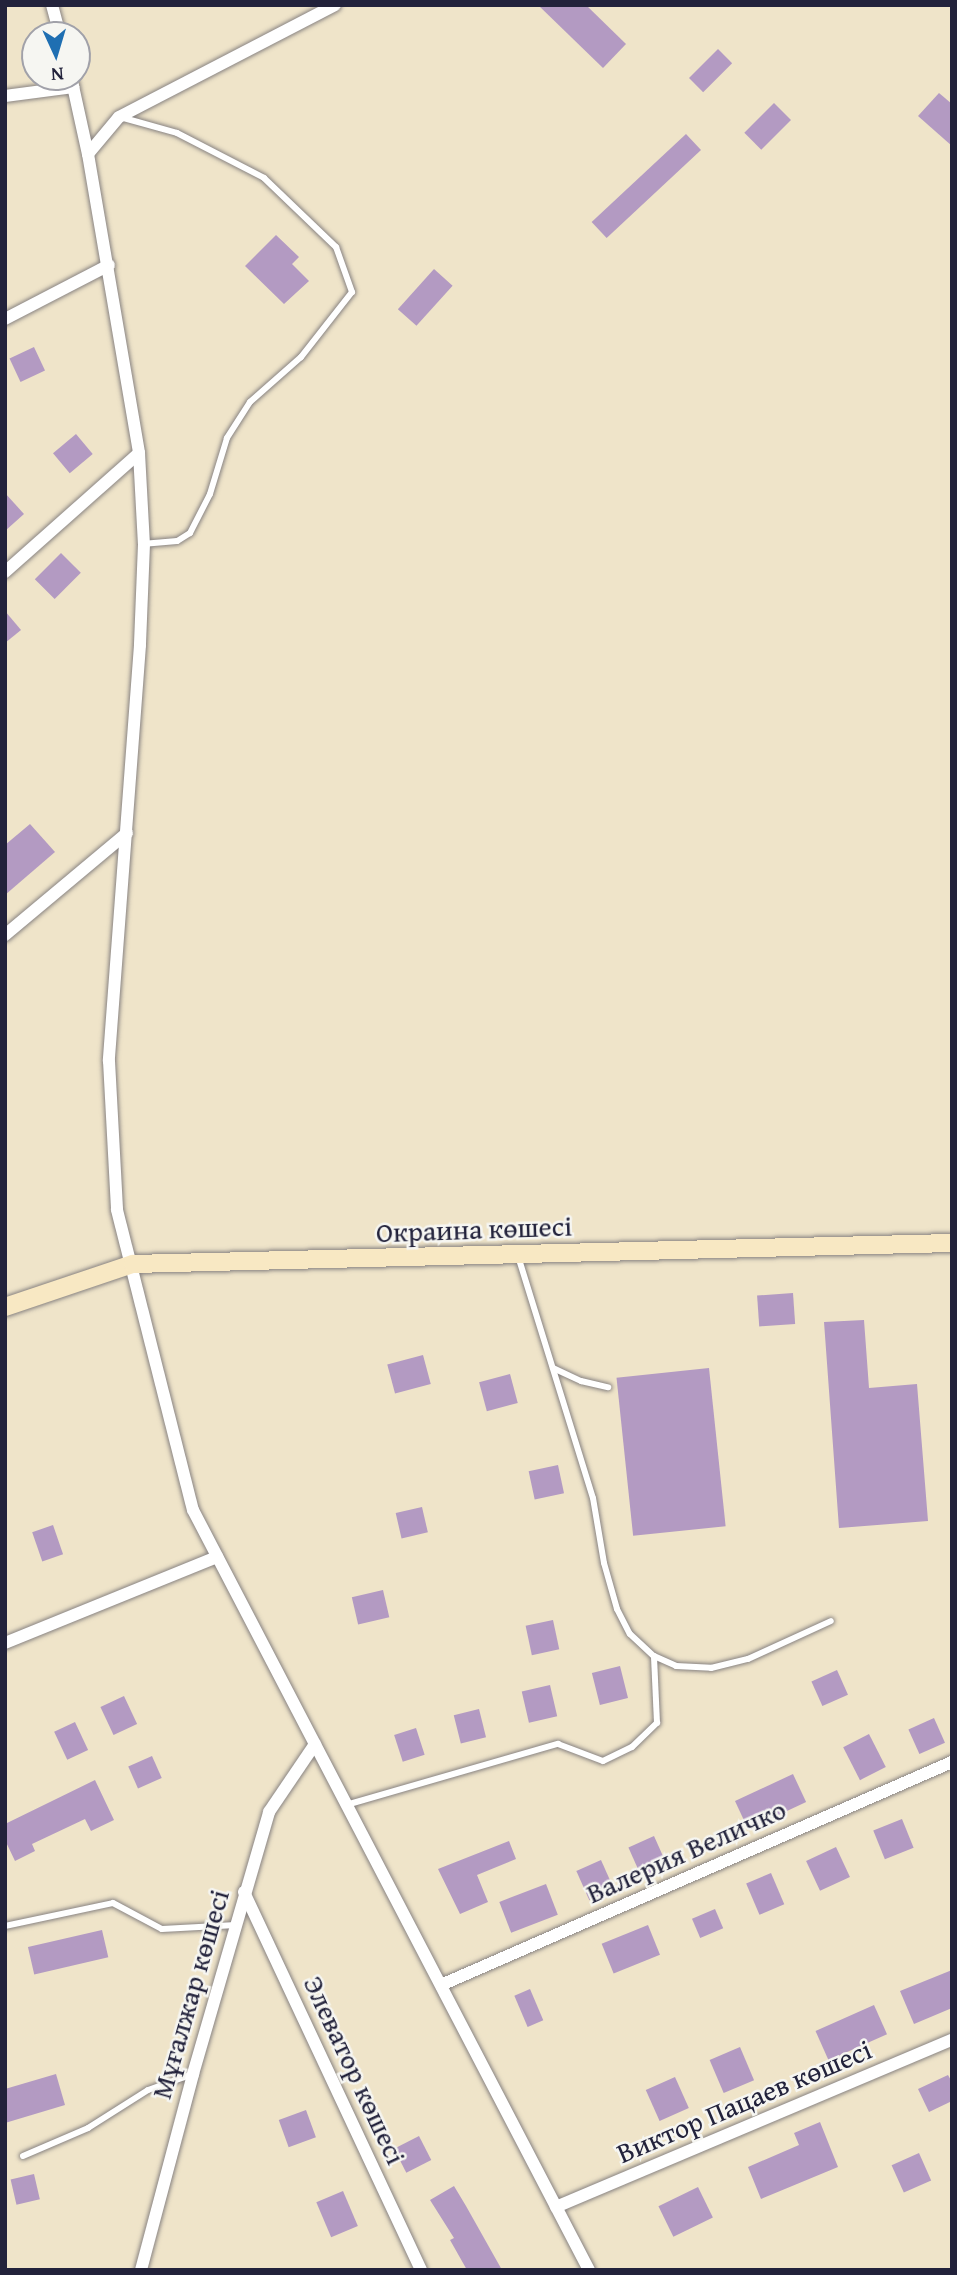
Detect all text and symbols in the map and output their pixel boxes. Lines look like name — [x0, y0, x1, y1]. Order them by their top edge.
north arrow — [21, 21, 91, 91]
text: N — [50, 61, 65, 89]
street label: Окраина көшесі — [375, 1209, 573, 1249]
street label: Валерия Величко — [581, 1792, 791, 1910]
street label: Мұғалжар көшесі — [144, 1886, 236, 2102]
street label: Элеватор көшесі — [297, 1970, 413, 2170]
street label: Виктор Пацаев көшесі — [612, 2032, 876, 2170]

